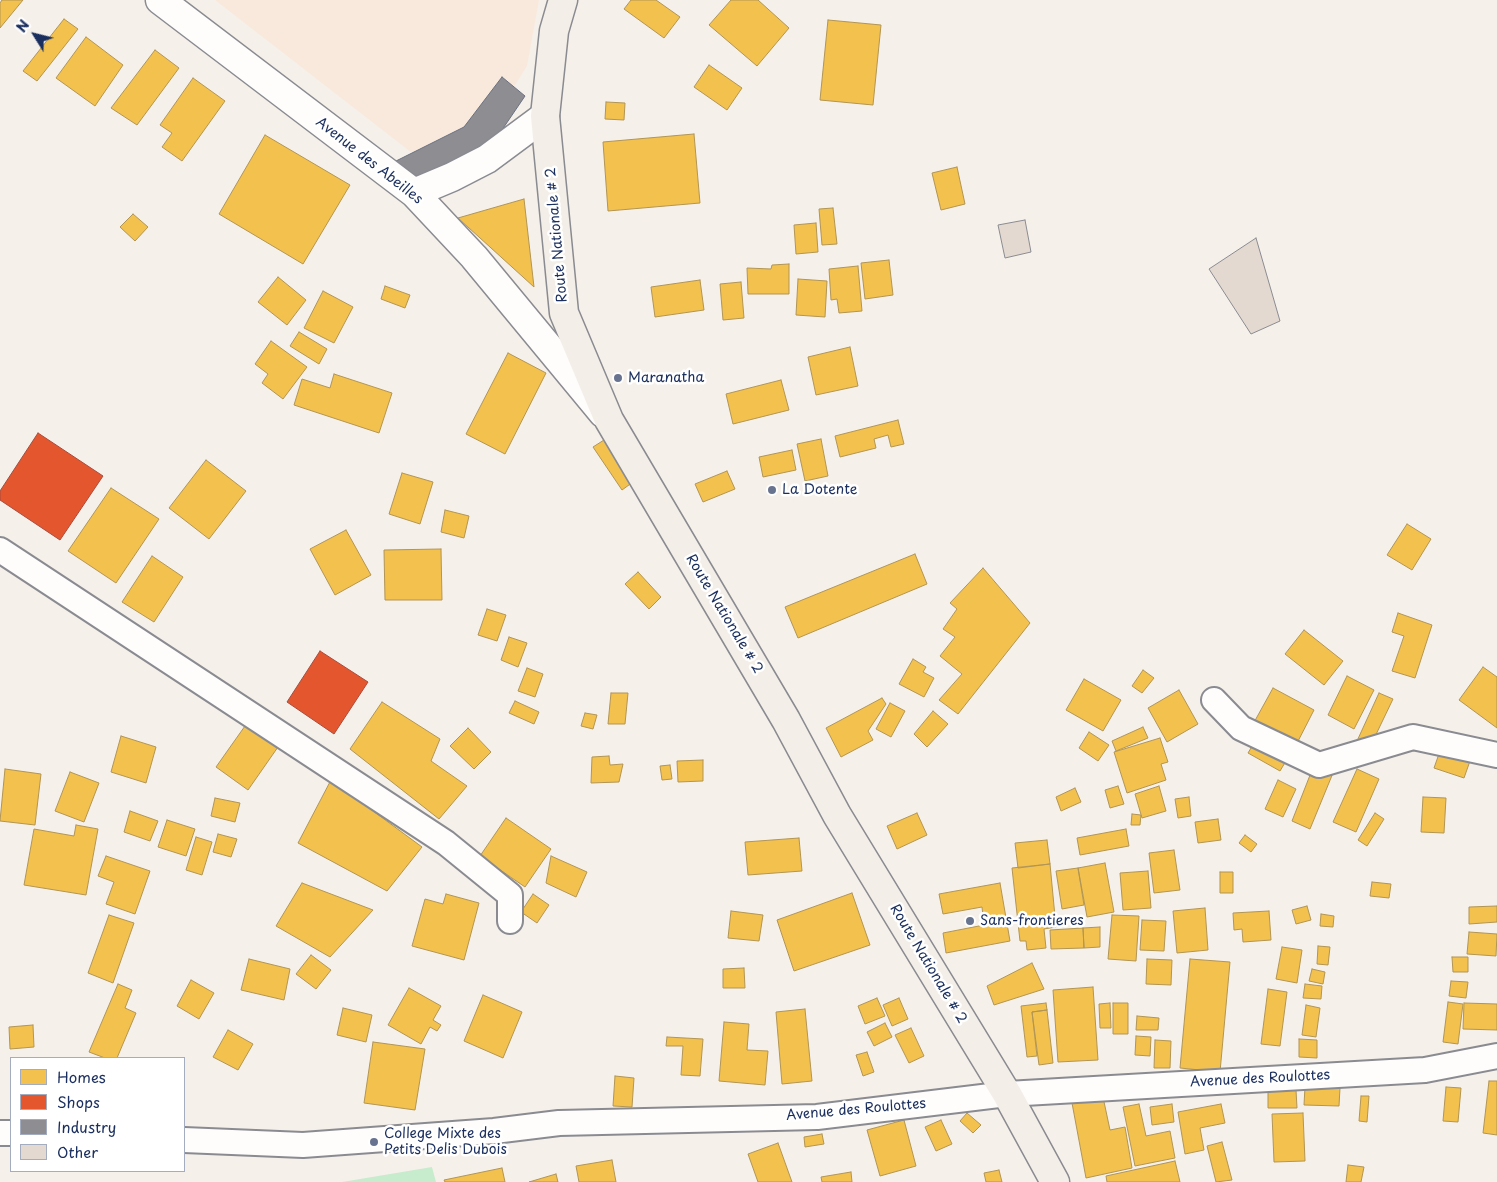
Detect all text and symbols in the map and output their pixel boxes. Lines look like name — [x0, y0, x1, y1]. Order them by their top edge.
north arrow — [10, 10, 60, 60]
text: N — [11, 15, 34, 37]
street label: Avenue des Abeilles — [312, 114, 426, 208]
street label: Route Nationale # 2 — [543, 167, 571, 303]
place label: Maranatha — [628, 370, 704, 386]
marker: Maranatha — [612, 372, 624, 384]
place label: La Dotente — [782, 482, 857, 498]
marker: La Dotente — [766, 484, 778, 496]
street label: Route Nationale # 2 — [682, 551, 766, 677]
street label: Route Nationale # 2 — [886, 901, 970, 1027]
place label: Sans-frontieres — [980, 913, 1084, 929]
marker: Sans-frontieres — [964, 915, 976, 927]
legend — [10, 1057, 185, 1172]
text: Homes — [57, 1065, 106, 1088]
street label: Avenue des Roulottes — [1190, 1067, 1330, 1091]
text: Shops — [57, 1090, 100, 1113]
street label: Avenue des Roulottes — [785, 1096, 927, 1124]
text: Industry — [57, 1115, 116, 1138]
place label: College Mixte des Petits Delis Dubois — [384, 1126, 507, 1158]
marker: College Mixte des Petits Delis Dubois — [368, 1136, 380, 1148]
text: Other — [57, 1140, 98, 1163]

